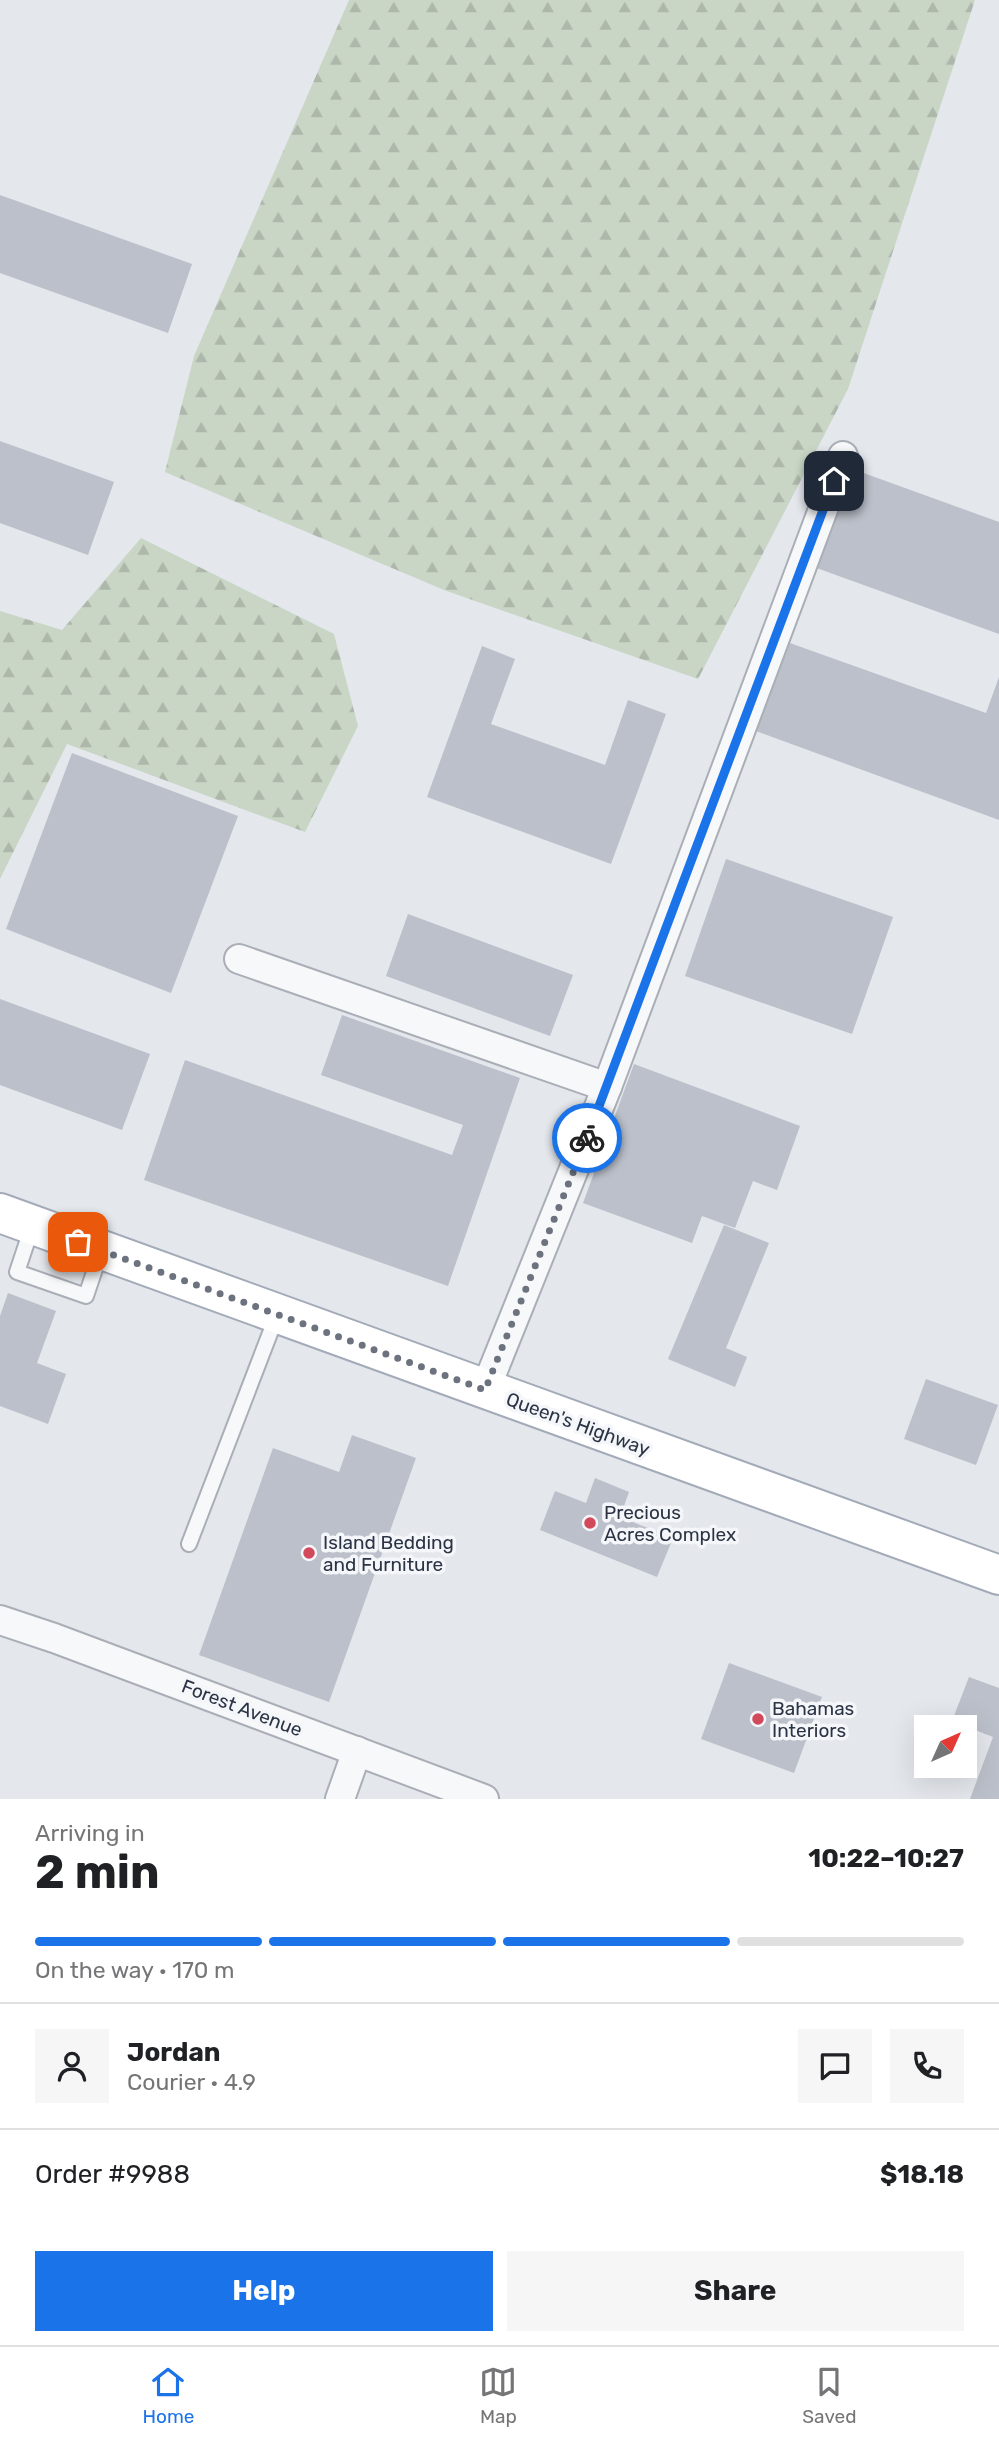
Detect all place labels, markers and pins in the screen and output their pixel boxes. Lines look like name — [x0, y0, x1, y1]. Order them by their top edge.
pin — [804, 451, 864, 511]
pin — [48, 1212, 108, 1272]
place label: Precious Acres Complex — [604, 1501, 736, 1546]
marker: Precious Acres Complex — [582, 1515, 598, 1531]
place label: Island Bedding and Furniture — [323, 1531, 454, 1576]
marker: Island Bedding and Furniture — [301, 1545, 317, 1561]
place label: Bahamas Interiors — [772, 1697, 854, 1742]
marker: Bahamas Interiors — [750, 1711, 766, 1727]

